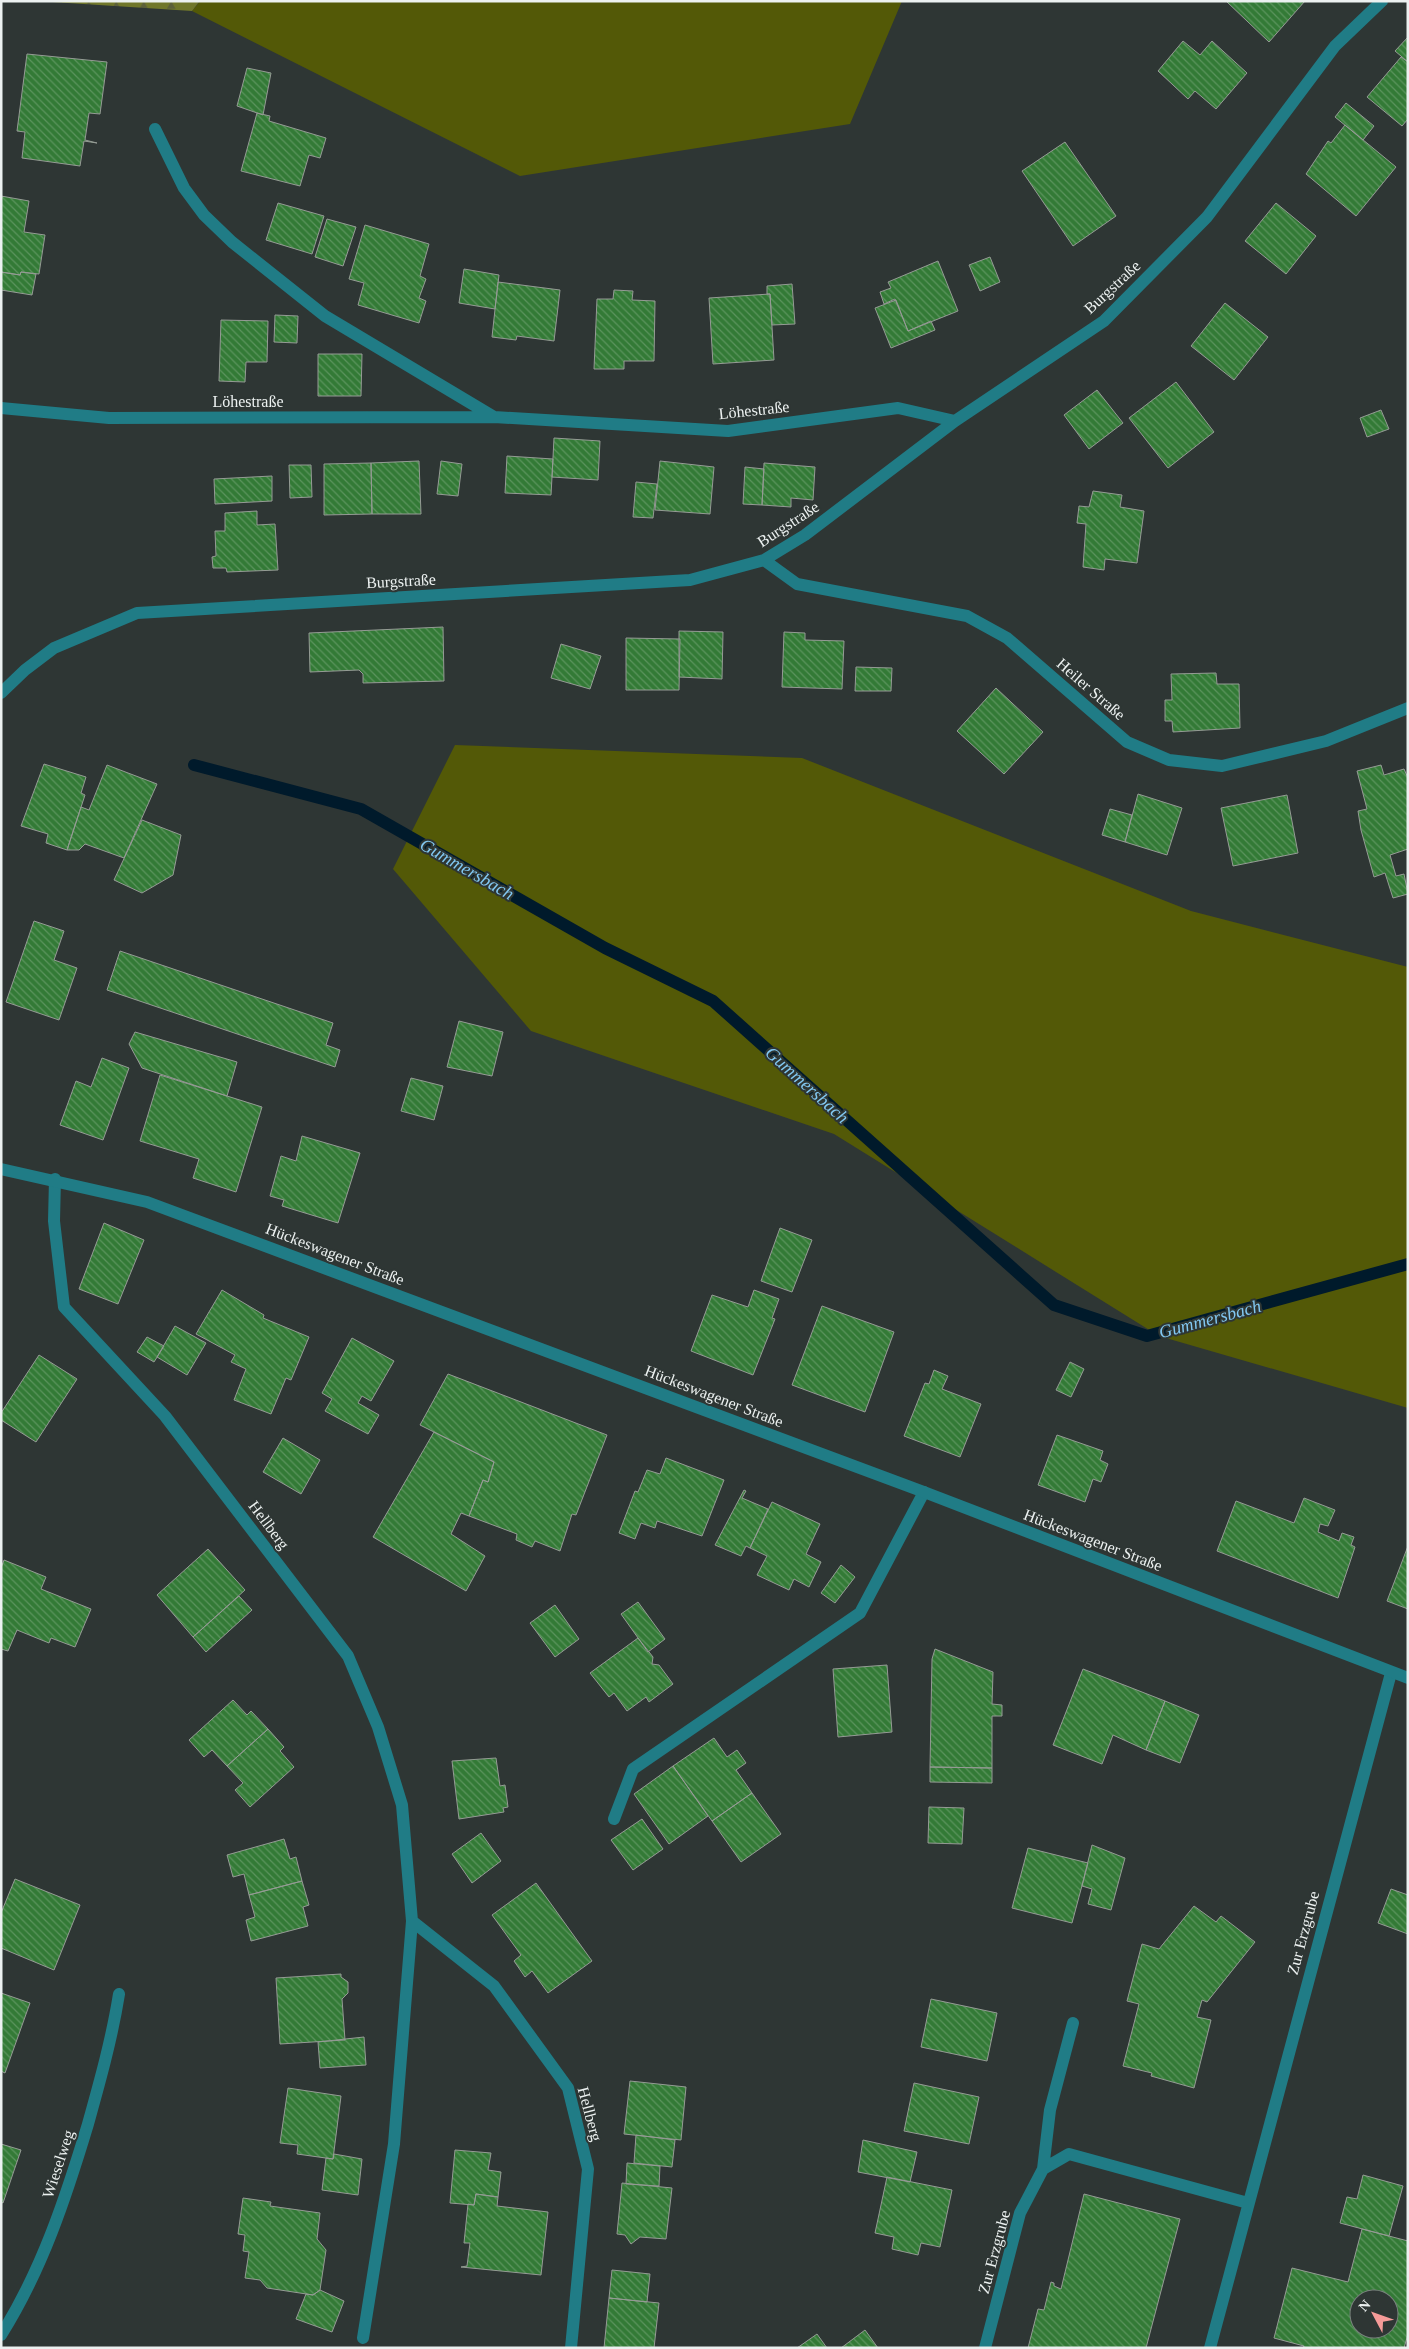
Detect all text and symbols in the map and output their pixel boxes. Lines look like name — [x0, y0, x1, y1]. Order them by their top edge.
street label: Burgstraße — [1081, 257, 1144, 318]
street label: Löhestraße — [212, 393, 284, 410]
street label: Löhestraße — [718, 398, 790, 422]
street label: Burgstraße — [754, 498, 822, 551]
street label: Burgstraße — [366, 571, 436, 592]
street label: Heiler Straße — [1053, 655, 1129, 723]
water label: Gummersbach — [417, 834, 517, 904]
water label: Gummersbach — [761, 1042, 853, 1128]
street label: Hückeswagener Straße — [263, 1220, 407, 1289]
water label: Gummersbach — [1157, 1296, 1263, 1342]
street label: Hückeswagener Straße — [642, 1362, 786, 1431]
street label: Hellberg — [245, 1498, 293, 1553]
street label: Hückeswagener Straße — [1021, 1506, 1165, 1575]
street label: Zur Erzgrube — [1284, 1889, 1323, 1977]
street label: Hellberg — [574, 2085, 605, 2143]
street label: Wieselweg — [39, 2128, 78, 2200]
street label: Zur Erzgrube — [975, 2208, 1014, 2296]
north arrow — [1349, 2289, 1399, 2339]
text: N — [1356, 2297, 1374, 2315]

